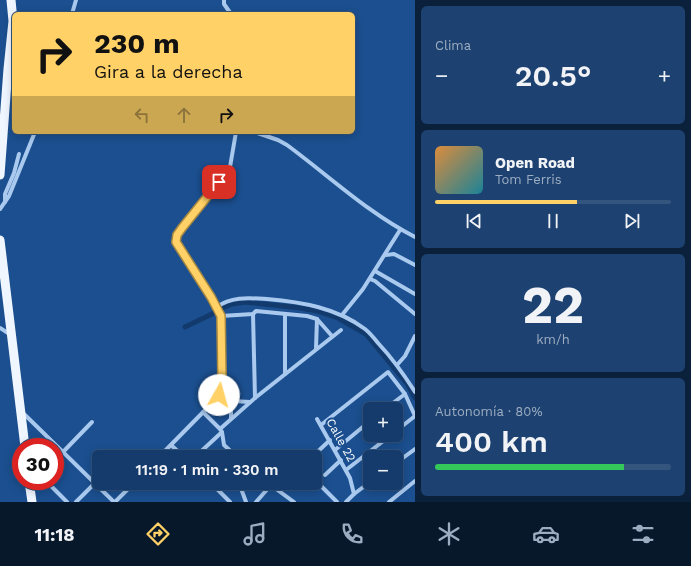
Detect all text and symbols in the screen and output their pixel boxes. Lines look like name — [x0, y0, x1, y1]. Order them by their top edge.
text: 230 m — [94, 27, 180, 60]
icon: right — [28, 28, 80, 80]
text: Clima — [435, 38, 471, 53]
text: 20.5° — [515, 58, 591, 93]
text: Gira a la derecha — [94, 61, 243, 82]
text: − — [435, 63, 448, 88]
text: + — [658, 63, 671, 88]
icon: left — [131, 104, 153, 126]
icon: ahead — [173, 104, 195, 126]
icon: right — [215, 104, 237, 126]
text: Open Road — [495, 154, 575, 172]
pin — [202, 165, 236, 199]
icon: arrive — [208, 171, 230, 193]
text: Tom Ferris — [495, 172, 562, 187]
icon: previous — [463, 210, 485, 232]
icon: pause — [542, 210, 564, 232]
icon: next — [621, 210, 643, 232]
text: 22 — [522, 275, 584, 336]
text: km/h — [536, 332, 570, 347]
position arrow — [198, 374, 240, 416]
map controls — [363, 402, 403, 490]
button: + — [363, 402, 403, 442]
text: Autonomía · 80% — [435, 404, 543, 419]
street label: Calle 22 — [323, 416, 359, 464]
text: 400 km — [435, 424, 548, 459]
speed limit sign: 30 — [12, 438, 64, 490]
button: − — [363, 450, 403, 490]
text: 11:19 · 1 min · 330 m — [136, 461, 278, 479]
icon: directions — [144, 520, 172, 548]
icon: music — [241, 520, 269, 548]
icon: phone — [338, 520, 366, 548]
icon: climate — [435, 520, 463, 548]
icon: car — [532, 520, 560, 548]
icon: filters — [629, 520, 657, 548]
text: 11:18 — [35, 524, 75, 545]

